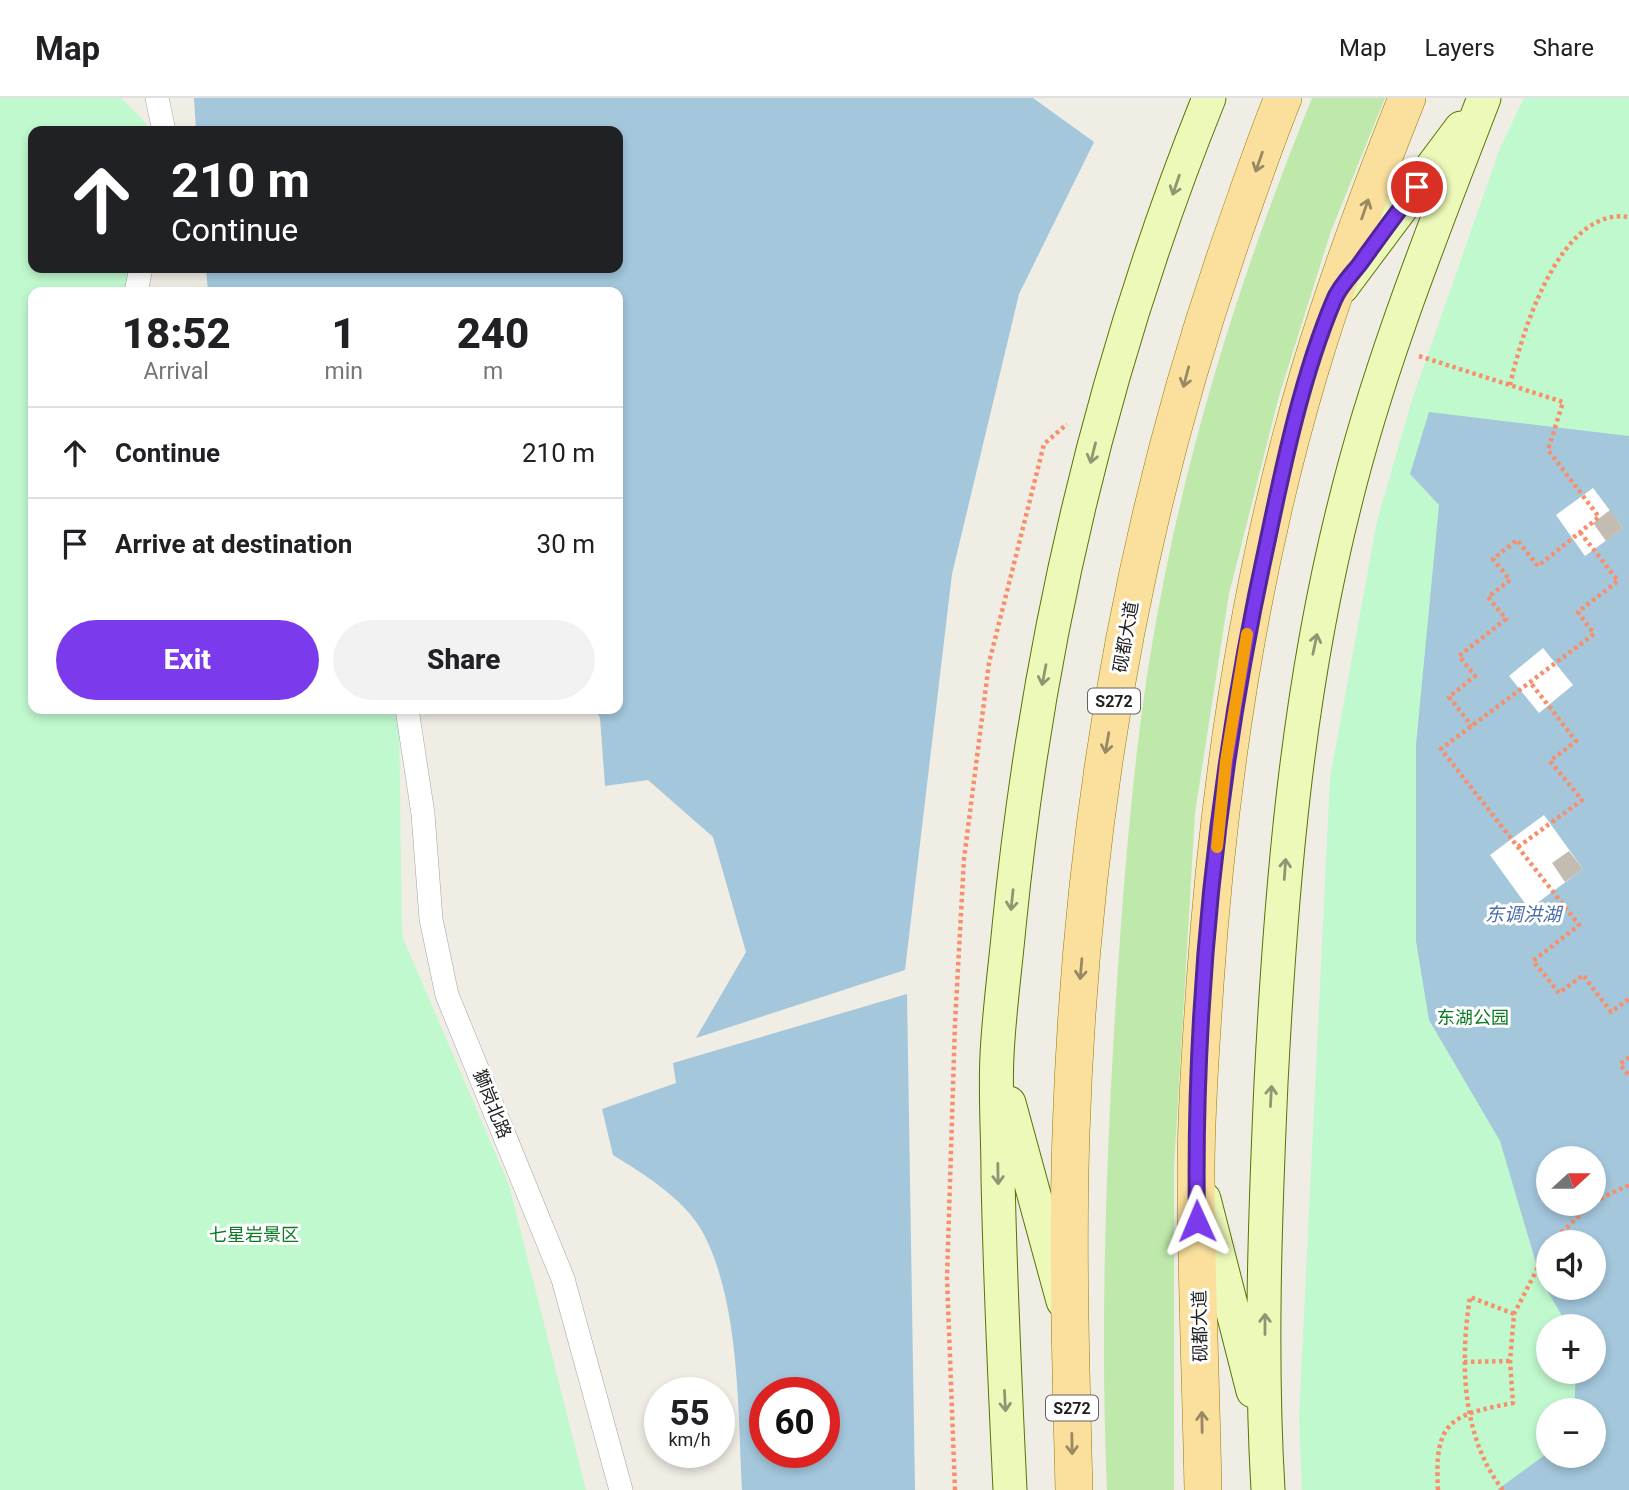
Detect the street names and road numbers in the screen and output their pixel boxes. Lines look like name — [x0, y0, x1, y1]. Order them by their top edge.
street label: 砚都大道 — [1109, 600, 1142, 674]
road number: S272 — [1088, 688, 1140, 714]
street label: 獅岗北路 — [469, 1067, 516, 1141]
street label: 砚都大道 — [1188, 1290, 1211, 1362]
road number: S272 — [1046, 1396, 1098, 1420]

